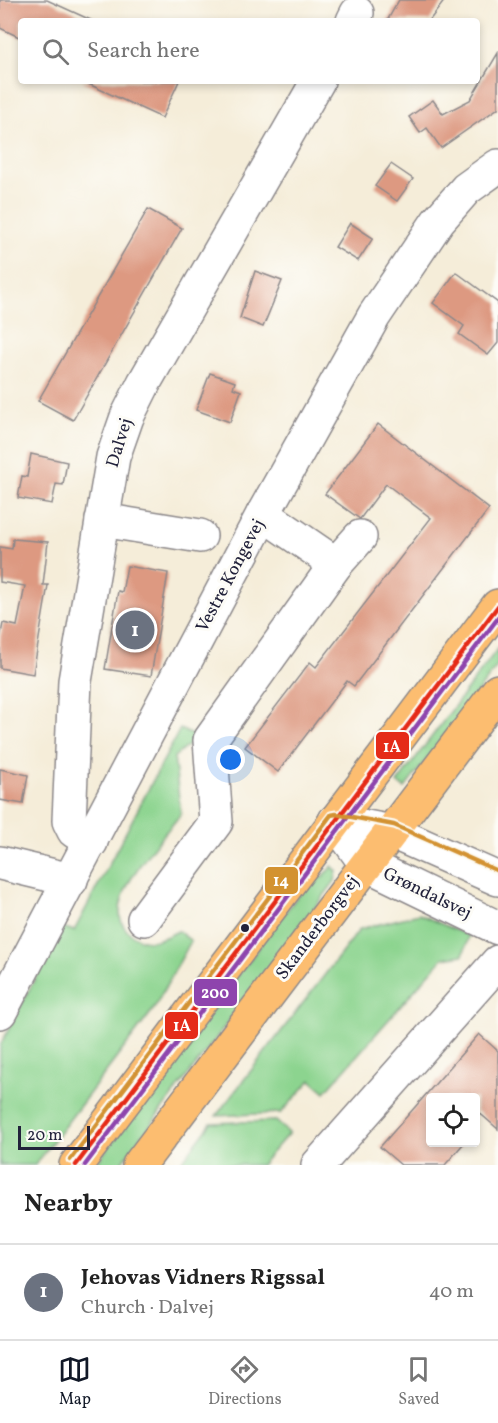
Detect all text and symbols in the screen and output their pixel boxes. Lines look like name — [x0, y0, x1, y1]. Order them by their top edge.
search box — [18, 18, 480, 84]
icon: search — [39, 35, 72, 68]
text: Search here — [87, 36, 200, 67]
street label: Dalvej — [101, 415, 139, 471]
street label: Vestre Kongevej — [191, 515, 271, 637]
pin: 1 — [116, 608, 154, 652]
line badge: 1A — [375, 731, 410, 760]
text: 1A — [383, 737, 402, 759]
your location — [216, 745, 245, 774]
street label: Grøndalsvej — [378, 862, 476, 926]
line badge: 14 — [264, 866, 299, 895]
street label: Skanderborgvej — [270, 871, 366, 985]
text: 14 — [273, 871, 289, 893]
unlabelled marker — [239, 922, 251, 934]
line badge: 200 — [193, 978, 238, 1007]
text: 200 — [201, 983, 229, 1005]
line badge: 1A — [164, 1011, 199, 1040]
text: 1A — [173, 1016, 192, 1038]
map controls — [426, 1093, 480, 1147]
button: locate — [426, 1093, 480, 1147]
scale bar — [18, 1123, 90, 1150]
text: 20 m — [27, 1125, 62, 1147]
text: Nearby — [24, 1186, 113, 1222]
text: Jehovas Vidners Rigssal — [81, 1263, 325, 1294]
text: 1 — [39, 1278, 48, 1306]
text: 40 m — [429, 1278, 474, 1306]
text: Church · Dalvej — [81, 1294, 214, 1322]
tab: Map — [58, 1353, 91, 1411]
tab: Directions — [208, 1353, 282, 1411]
tab: Saved — [398, 1353, 440, 1411]

